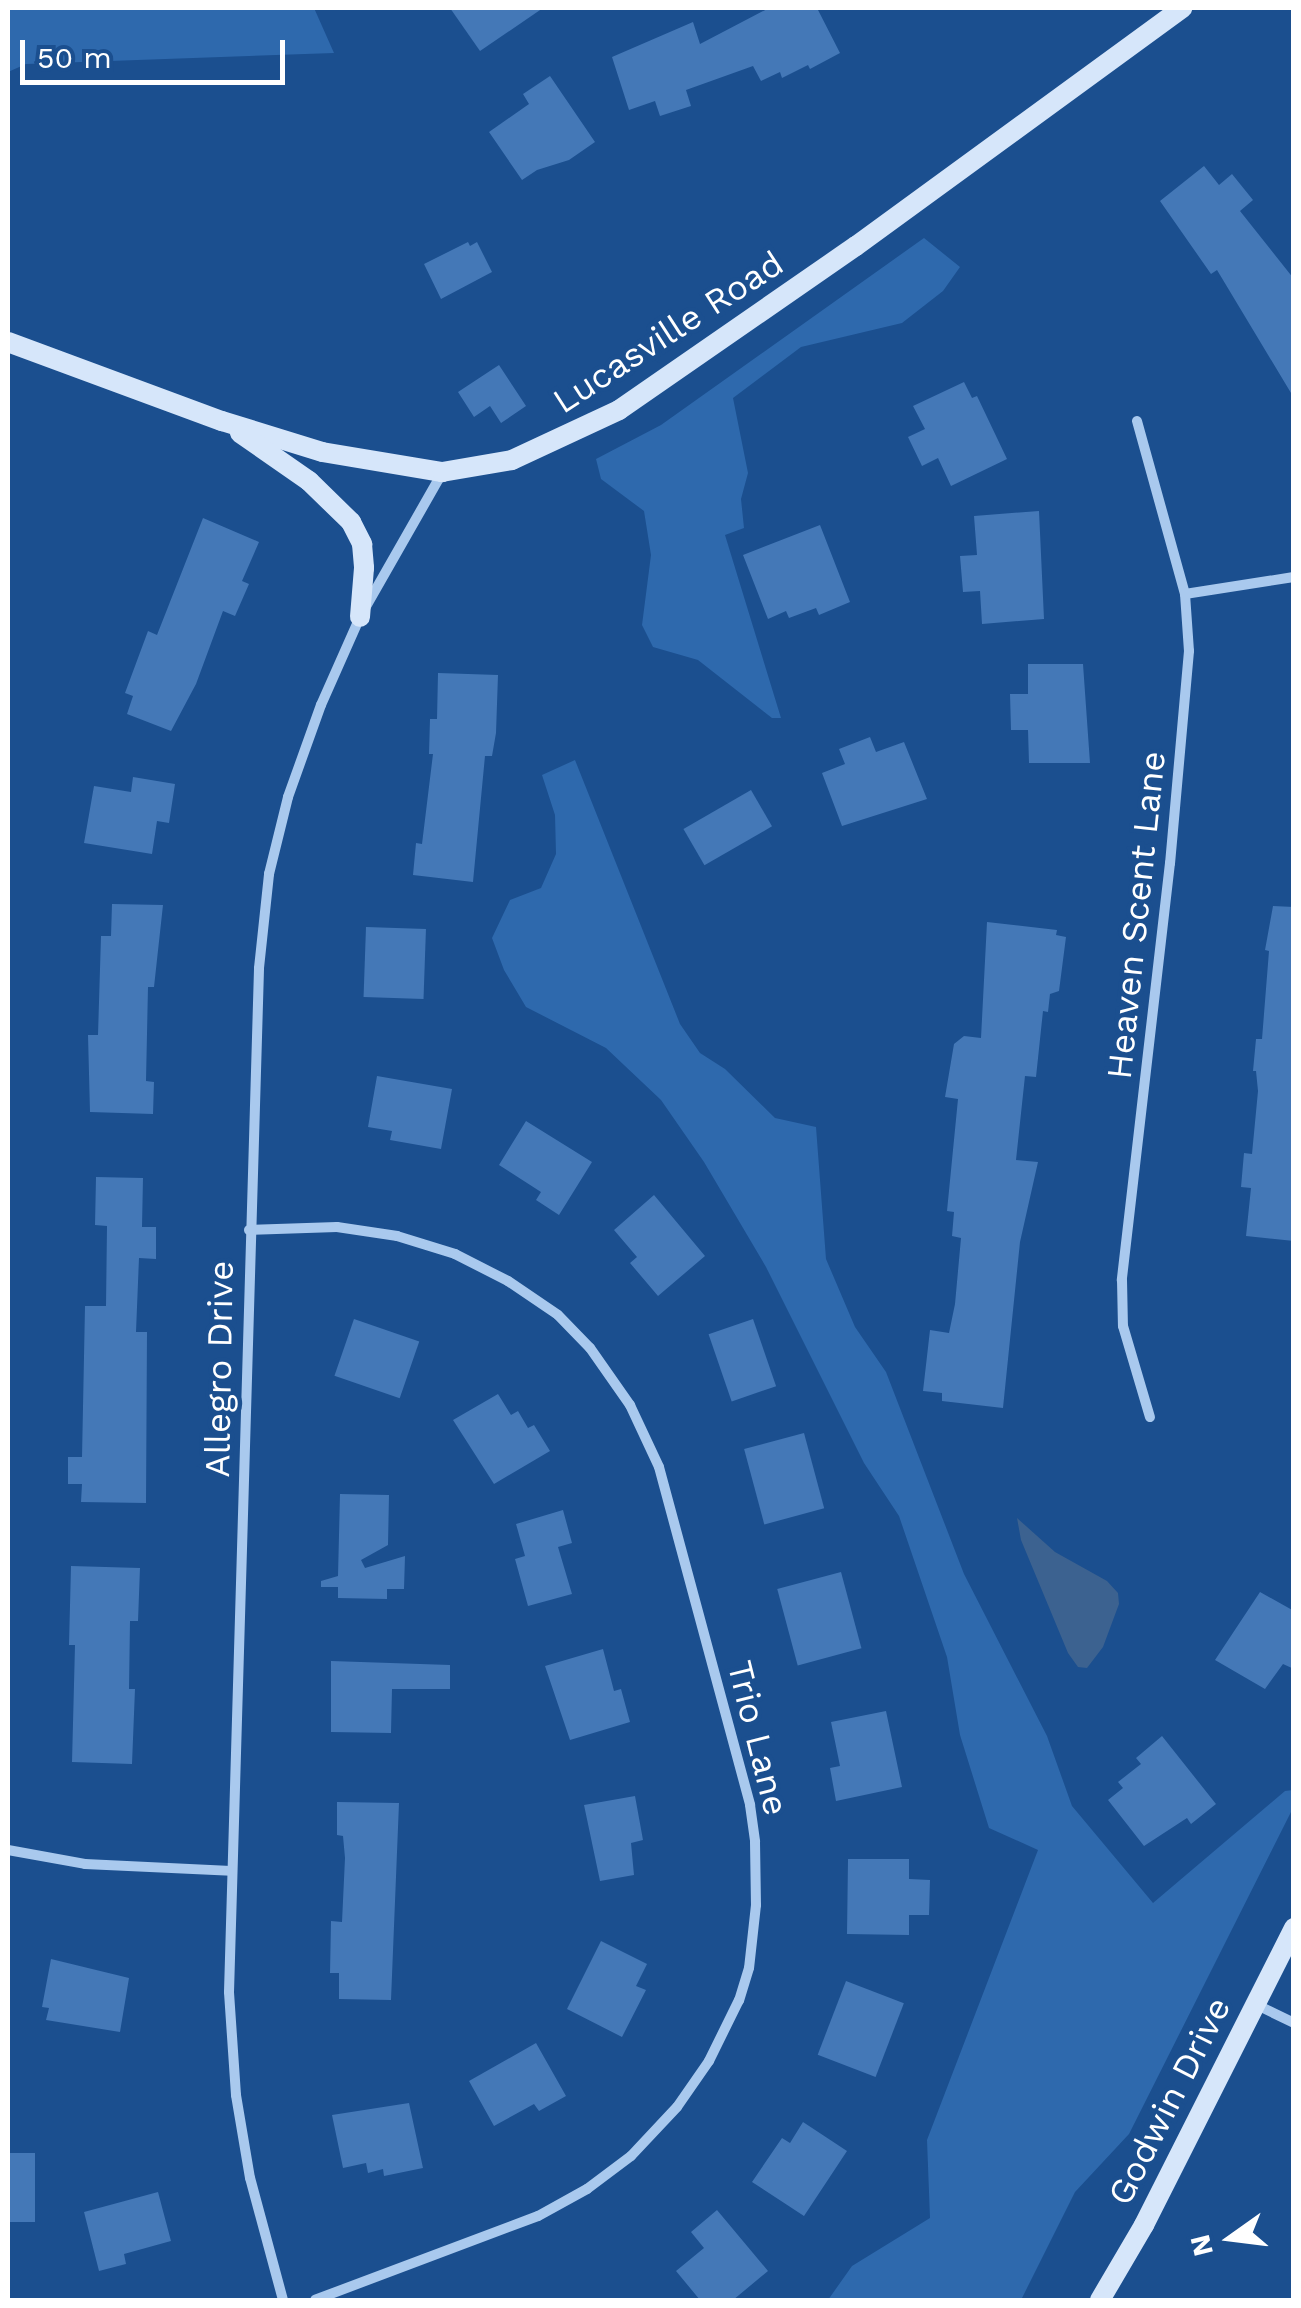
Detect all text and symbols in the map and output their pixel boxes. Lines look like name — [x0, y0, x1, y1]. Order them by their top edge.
scale bar — [25, 20, 290, 82]
text: 50 m — [37, 40, 112, 75]
street label: Lucasville Road — [545, 242, 791, 422]
street label: Heaven Scent Lane — [1098, 749, 1174, 1081]
street label: Allegro Drive — [196, 1260, 242, 1478]
street label: Trio Lane — [719, 1656, 797, 1820]
street label: Godwin Drive — [1099, 1990, 1239, 2212]
north arrow — [1181, 2188, 1281, 2288]
text: N — [1183, 2231, 1220, 2259]

